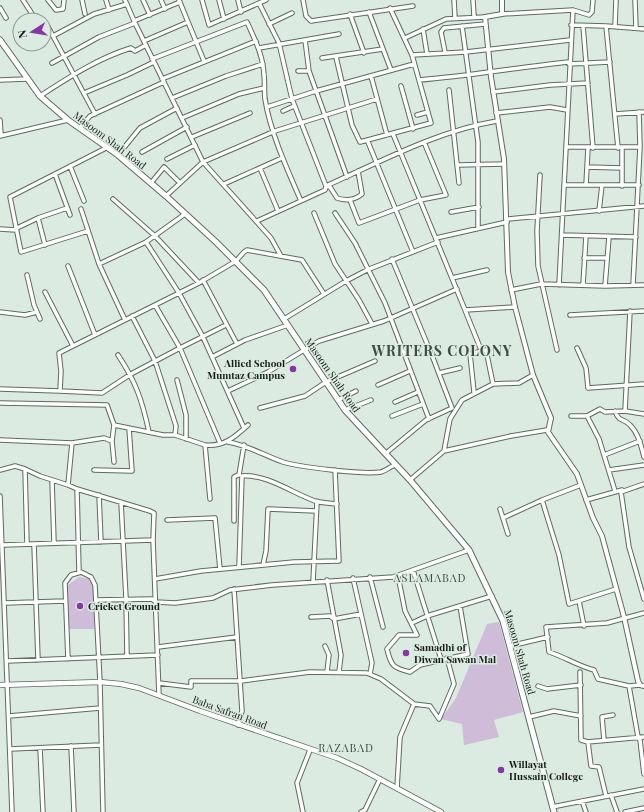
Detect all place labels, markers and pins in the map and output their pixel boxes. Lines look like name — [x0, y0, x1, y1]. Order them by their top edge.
place label: Allied School Mumtaz Campus — [207, 356, 285, 382]
marker: Allied School Mumtaz Campus — [288, 364, 298, 374]
place label: Cricket Ground — [88, 599, 160, 613]
marker: Cricket Ground — [75, 601, 85, 611]
place label: Samadhi of Diwan Sawan Mal — [414, 640, 496, 666]
marker: Samadhi of Diwan Sawan Mal — [401, 648, 411, 658]
place label: Willayat Hussain College — [508, 757, 583, 783]
marker: Willayat Hussain College — [496, 765, 506, 775]

